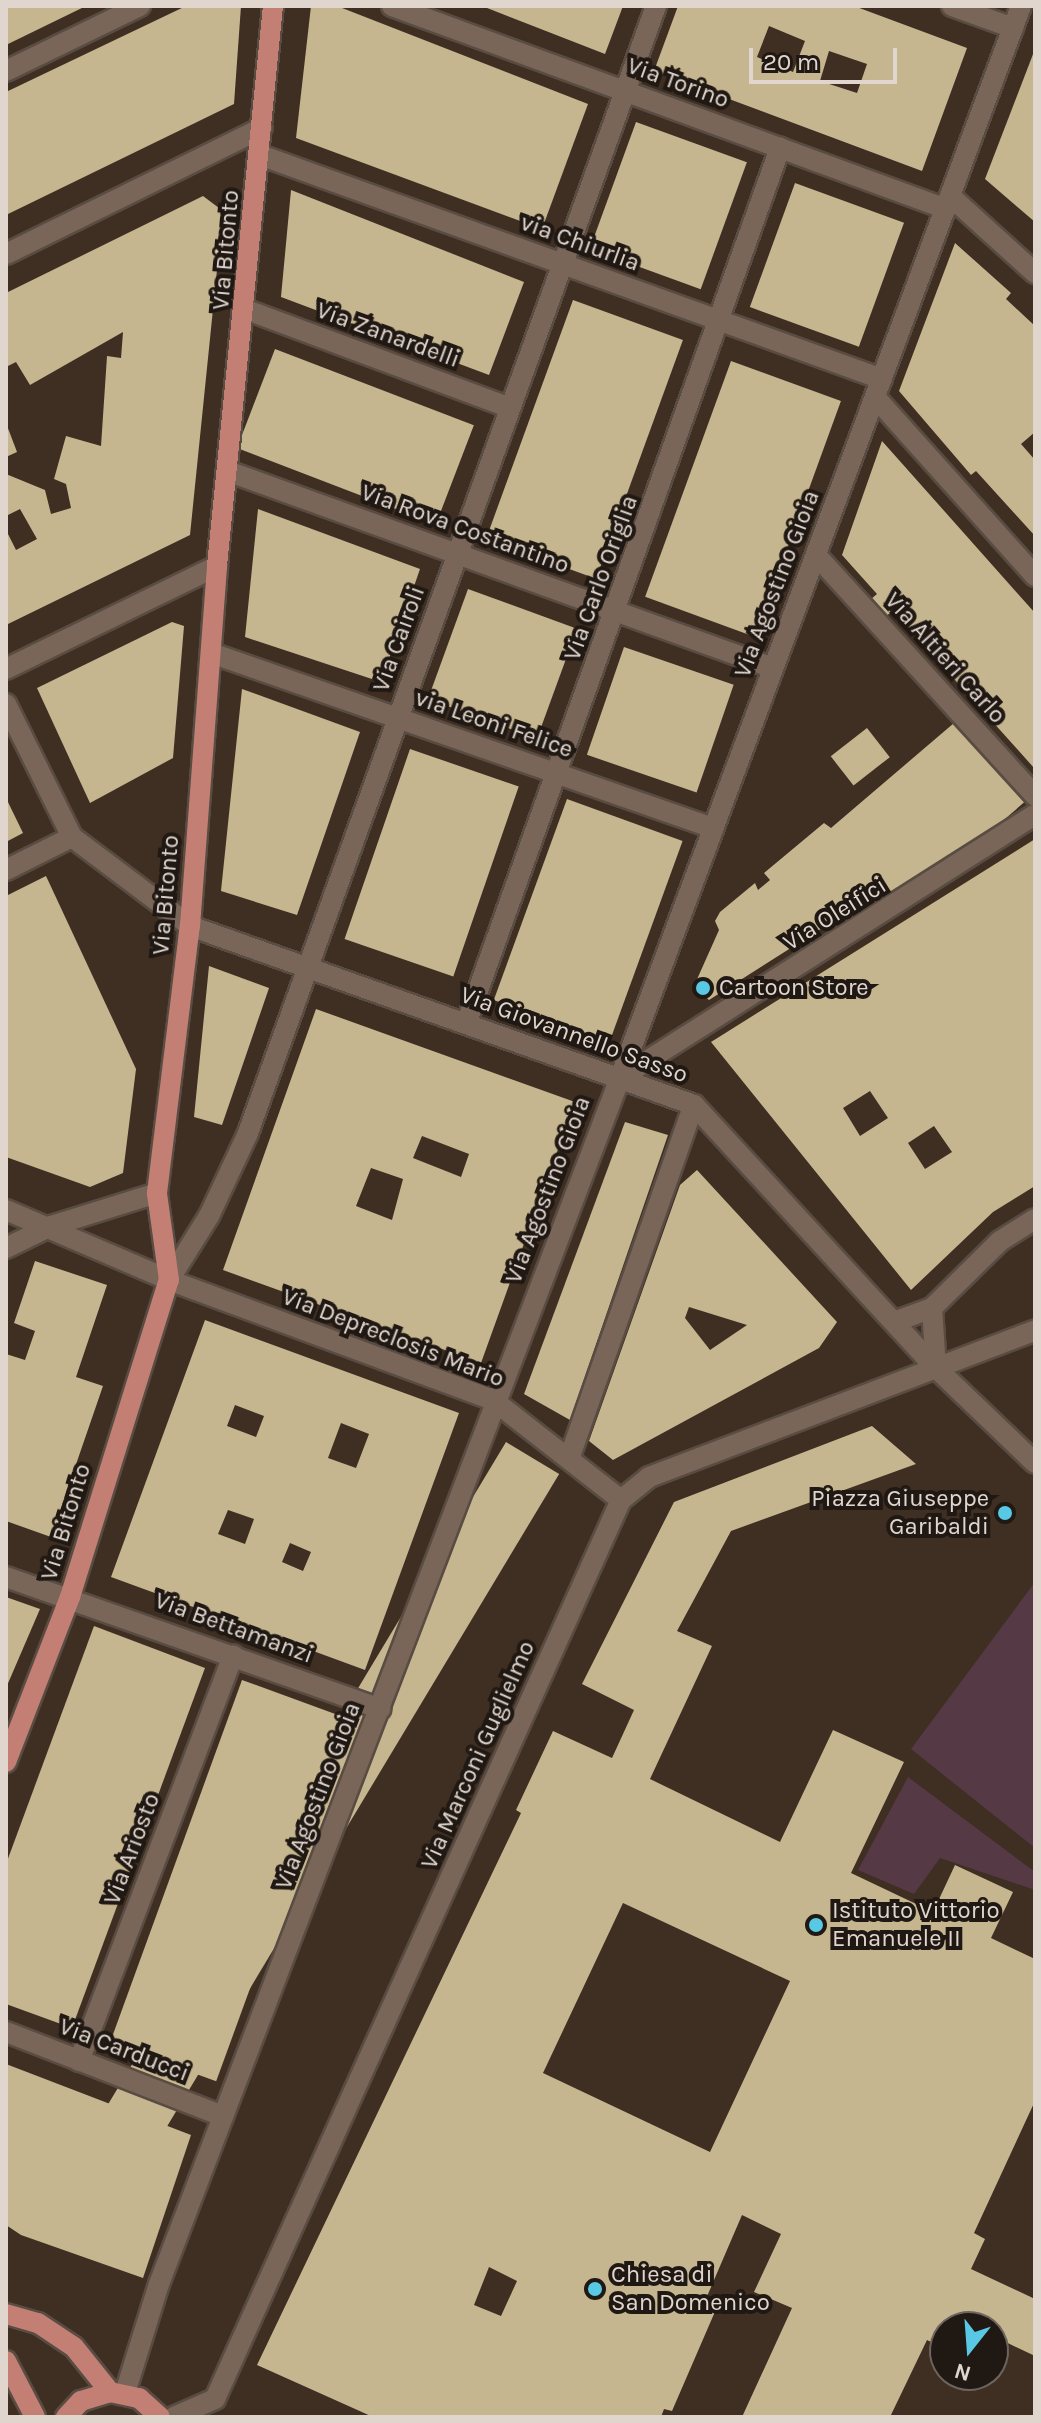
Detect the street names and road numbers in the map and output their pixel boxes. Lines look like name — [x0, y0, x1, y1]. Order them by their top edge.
street label: Via Torino — [623, 51, 733, 115]
street label: Via Bitonto — [206, 189, 246, 311]
street label: via Chiurlia — [516, 208, 644, 278]
street label: Via Zanardelli — [312, 296, 464, 374]
street label: Via Rova Costantino — [357, 478, 573, 580]
street label: Via Agostino Gioia — [728, 486, 826, 682]
street label: Via Carlo Origlia — [558, 491, 644, 665]
street label: Via Cairoli — [367, 582, 431, 696]
street label: Via Altieri Carlo — [879, 586, 1011, 730]
street label: via Leoni Felice — [411, 684, 577, 764]
street label: Via Bitonto — [146, 834, 186, 956]
street label: Via Oleifici — [778, 871, 892, 957]
street label: Via Giovannello Sasso — [456, 980, 692, 1090]
street label: Via Agostino Gioia — [499, 1092, 597, 1288]
street label: Via Depreclosis Mario — [278, 1282, 508, 1394]
street label: Via Bitonto — [35, 1460, 97, 1584]
street label: Via Bettamanzi — [151, 1586, 317, 1670]
street label: Via Marconi Guglielmo — [415, 1636, 541, 1874]
street label: Via Agostino Gioia — [269, 1698, 367, 1894]
street label: Via Ariosto — [98, 1789, 166, 1909]
street label: Via Carducci — [55, 2012, 193, 2088]

